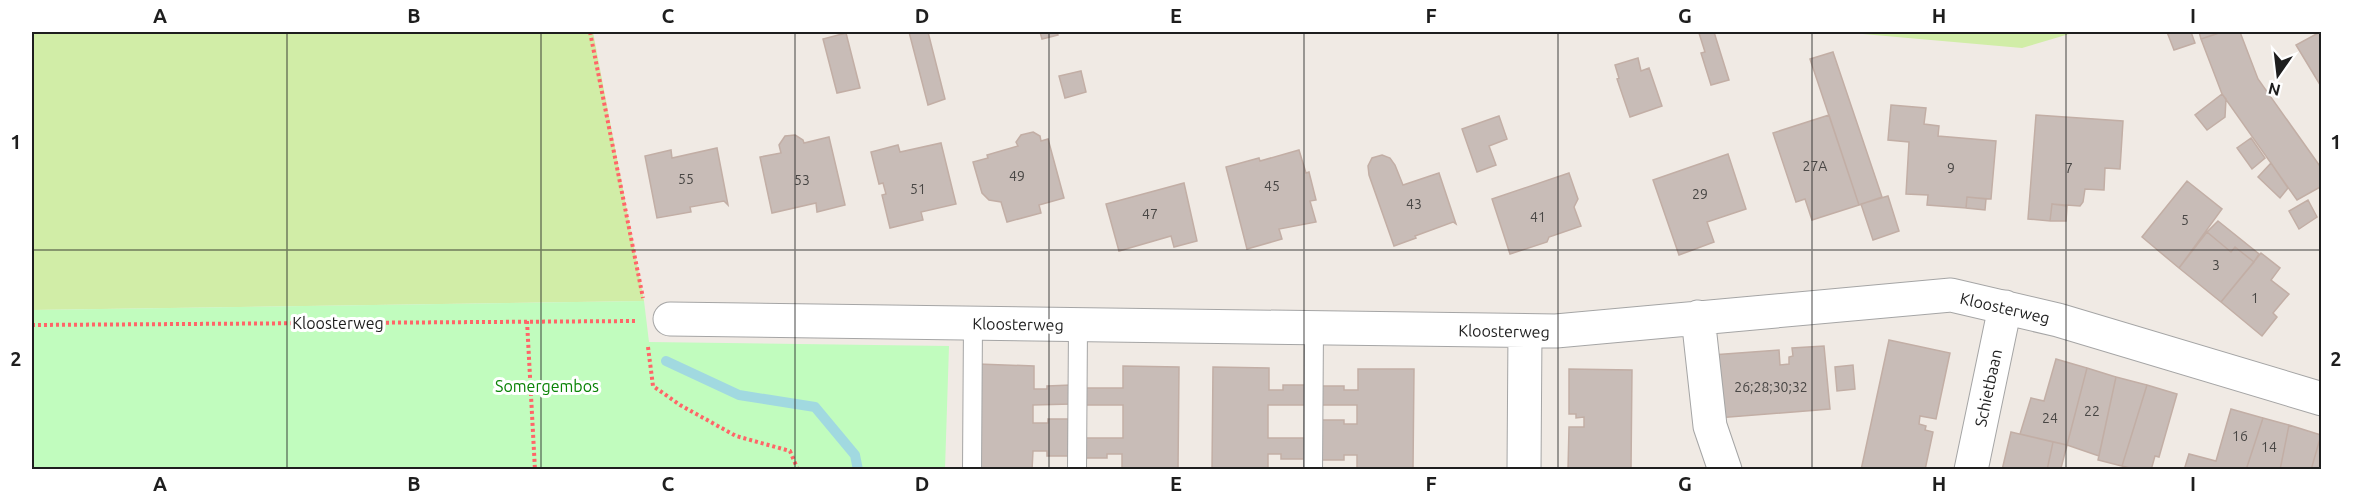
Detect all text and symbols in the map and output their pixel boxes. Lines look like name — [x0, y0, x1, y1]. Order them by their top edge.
text: A — [153, 4, 167, 27]
text: B — [407, 4, 421, 27]
text: C — [662, 4, 675, 27]
text: D — [915, 4, 929, 27]
text: E — [1170, 4, 1182, 27]
text: F — [1425, 4, 1437, 27]
text: G — [1678, 4, 1692, 27]
text: H — [1932, 4, 1946, 27]
text: I — [2190, 4, 2196, 27]
north arrow — [2248, 45, 2308, 105]
text: N — [2266, 79, 2282, 100]
text: 1 — [10, 130, 22, 153]
text: 1 — [2330, 130, 2342, 153]
house number: 27A — [1803, 158, 1827, 174]
house number: 9 — [1947, 160, 1955, 176]
house number: 7 — [2065, 160, 2073, 176]
house number: 49 — [1009, 168, 1025, 184]
house number: 55 — [678, 171, 694, 187]
house number: 53 — [794, 172, 810, 188]
house number: 45 — [1264, 178, 1280, 194]
house number: 51 — [910, 181, 926, 197]
house number: 29 — [1692, 186, 1708, 202]
house number: 43 — [1406, 196, 1422, 212]
house number: 47 — [1142, 206, 1158, 222]
house number: 41 — [1530, 209, 1546, 225]
house number: 5 — [2181, 212, 2189, 228]
house number: 3 — [2212, 257, 2220, 273]
street label: Kloosterweg — [1958, 289, 2052, 327]
house number: 1 — [2251, 290, 2259, 306]
street label: Kloosterweg — [292, 314, 384, 332]
street label: Kloosterweg — [972, 314, 1064, 334]
street label: Kloosterweg — [1458, 321, 1550, 341]
text: 2 — [10, 347, 22, 370]
text: 2 — [2330, 347, 2342, 370]
street label: Schietbaan — [1971, 348, 2005, 428]
park label: Somergembos — [495, 377, 599, 395]
house number: 26;28;30;32 — [1734, 379, 1808, 395]
house number: 22 — [2084, 403, 2100, 419]
house number: 24 — [2042, 410, 2058, 426]
house number: 16 — [2232, 428, 2248, 444]
house number: 14 — [2261, 439, 2277, 455]
text: A — [153, 472, 167, 495]
text: B — [407, 472, 421, 495]
text: C — [662, 472, 675, 495]
text: D — [915, 472, 929, 495]
text: E — [1170, 472, 1182, 495]
text: F — [1425, 472, 1437, 495]
text: G — [1678, 472, 1692, 495]
text: H — [1932, 472, 1946, 495]
text: I — [2190, 472, 2196, 495]

